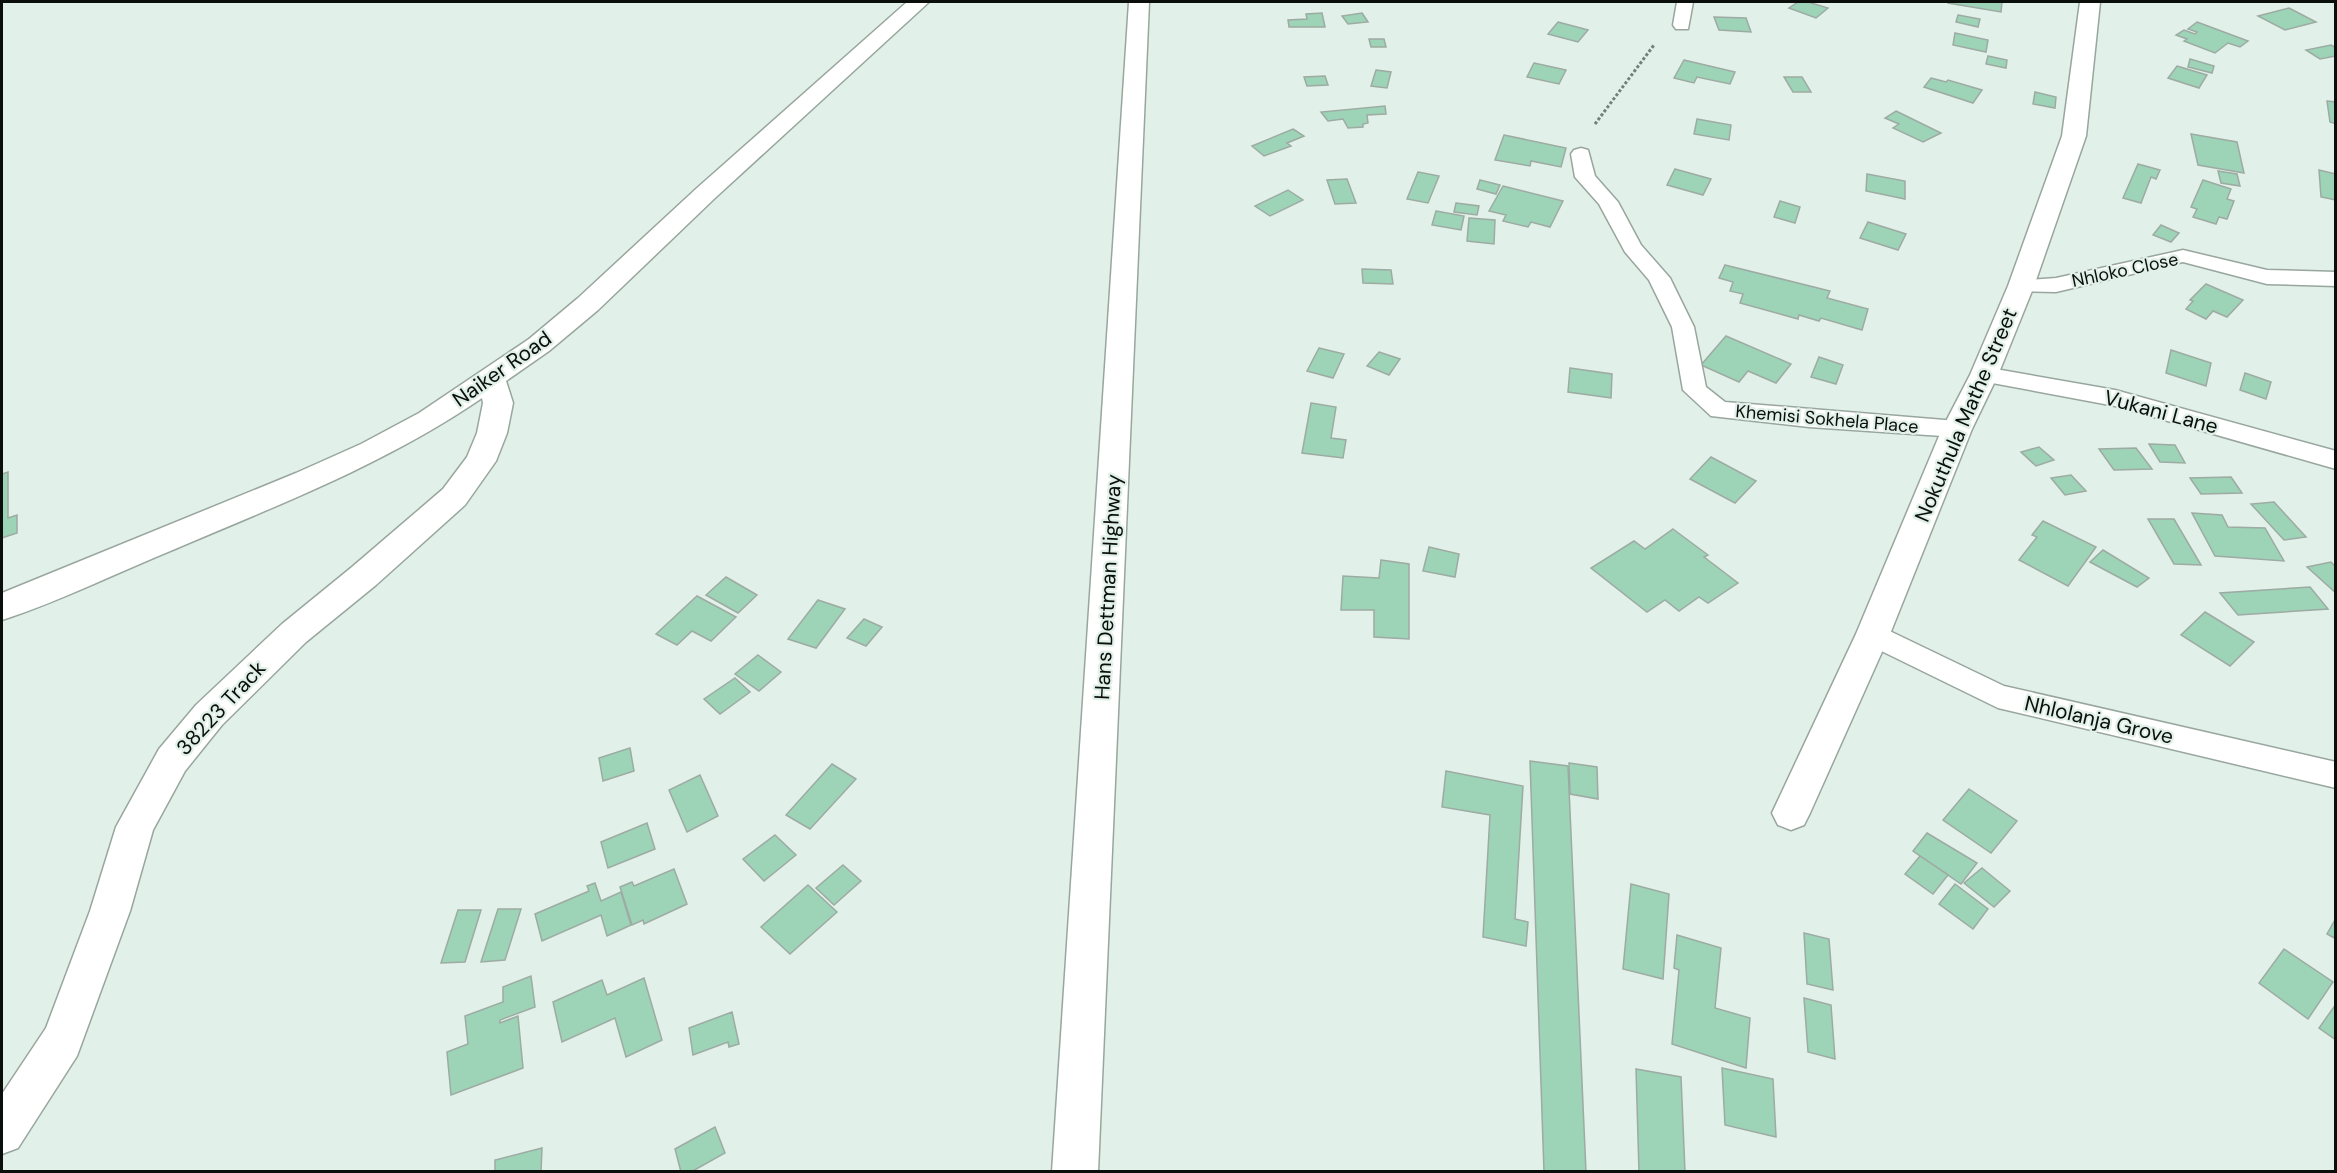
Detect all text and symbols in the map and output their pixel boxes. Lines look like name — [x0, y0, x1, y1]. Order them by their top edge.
street label: Nhloko Close — [2070, 247, 2180, 293]
street label: Nokuthula Mathe Street — [1908, 304, 2024, 526]
street label: Naiker Road — [447, 325, 557, 413]
street label: Vukani Lane — [2101, 383, 2221, 441]
street label: Khemisi Sokhela Place — [1734, 399, 1920, 439]
street label: Hans Dettman Highway — [1088, 473, 1128, 700]
street label: 38223 Track — [170, 654, 272, 761]
street label: Nhlolanja Grove — [2022, 689, 2176, 751]

